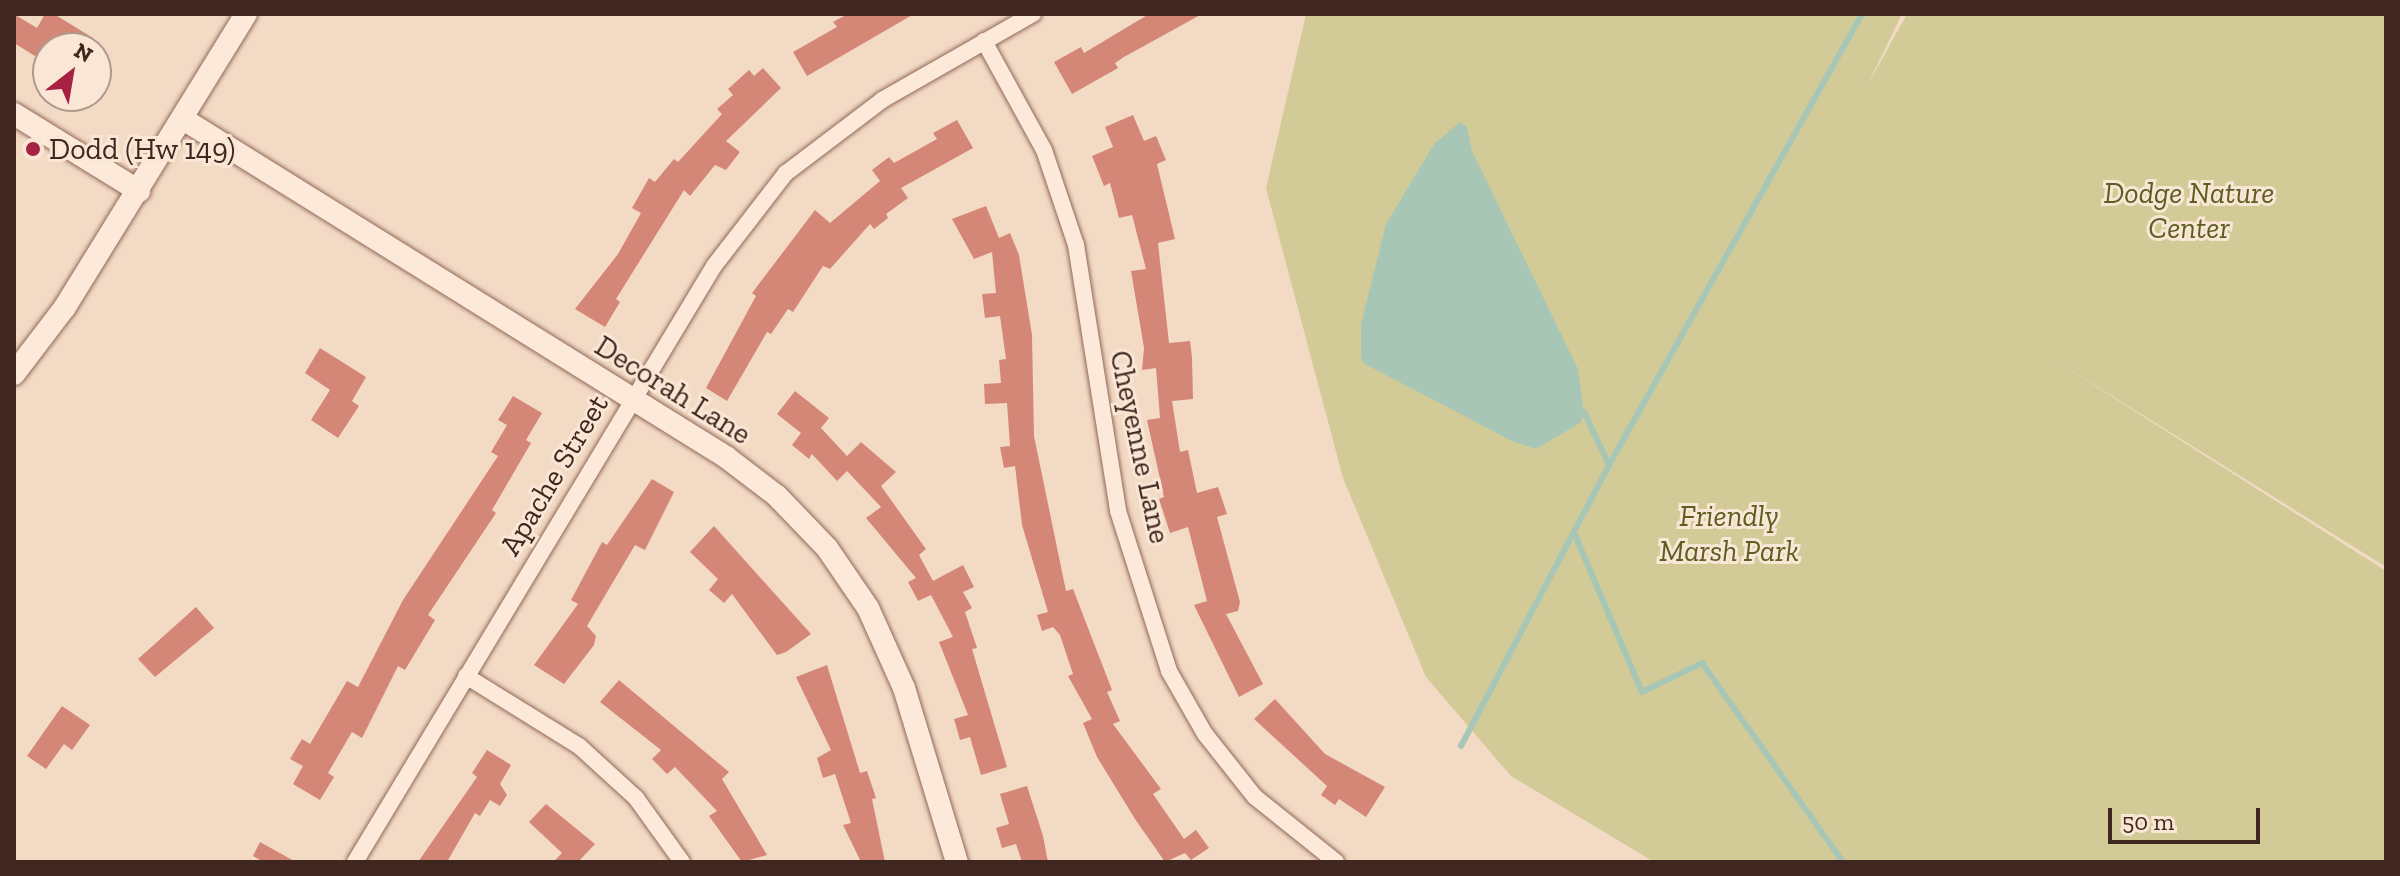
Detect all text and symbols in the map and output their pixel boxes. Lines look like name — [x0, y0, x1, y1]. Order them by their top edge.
north arrow — [32, 32, 112, 112]
text: N — [69, 37, 98, 69]
place label: Dodd (Hw 149) — [49, 131, 236, 167]
marker: Dodd (Hw 149) — [24, 140, 42, 158]
park label: Dodge Nature Center — [2104, 175, 2274, 246]
street label: Decorah Lane — [588, 328, 758, 452]
street label: Cheyenne Lane — [1102, 347, 1178, 547]
street label: Apache Street — [492, 388, 616, 562]
park label: Friendly Marsh Park — [1659, 498, 1799, 568]
scale bar — [2112, 792, 2264, 842]
text: 50 m — [2122, 807, 2174, 836]

